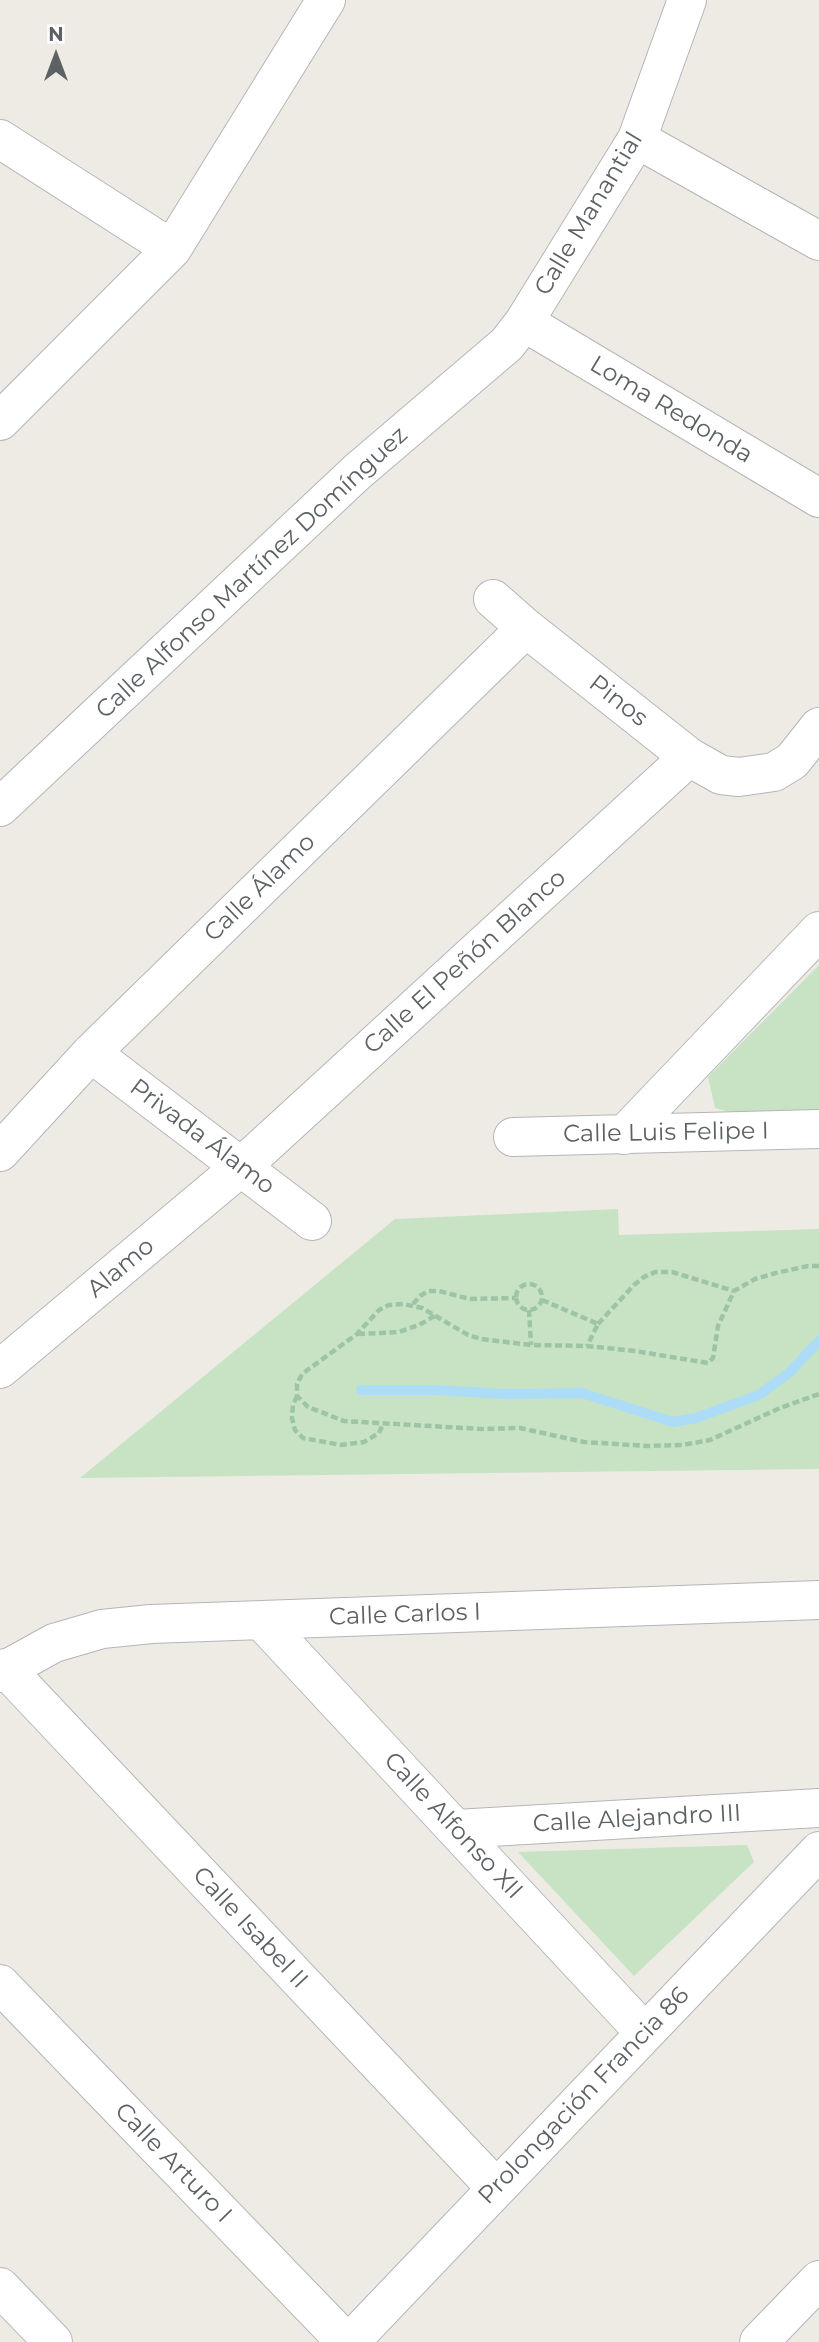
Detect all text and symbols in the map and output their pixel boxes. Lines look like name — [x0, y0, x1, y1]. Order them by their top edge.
north arrow — [21, 21, 91, 91]
text: N — [48, 23, 64, 46]
street label: Calle Manantial — [529, 127, 649, 301]
street label: Loma Redonda — [584, 350, 758, 470]
street label: Calle Alfonso Martínez Domínguez — [90, 421, 414, 725]
street label: Pinos — [583, 669, 653, 733]
street label: Calle Álamo — [199, 828, 321, 948]
street label: Calle El Peñón Blanco — [358, 864, 572, 1060]
street label: Privada Álamo — [124, 1073, 280, 1201]
street label: Calle Luis Felipe I — [563, 1117, 769, 1149]
street label: Alamo — [82, 1232, 160, 1304]
street label: Calle Carlos I — [329, 1598, 481, 1632]
street label: Calle Alfonso XII — [378, 1747, 528, 1905]
street label: Calle Alejandro III — [532, 1799, 742, 1839]
street label: Calle Isabel II — [186, 1861, 314, 1995]
street label: Prolongación Francia 86 — [473, 1981, 695, 2211]
street label: Calle Arturo I — [109, 2097, 237, 2229]

